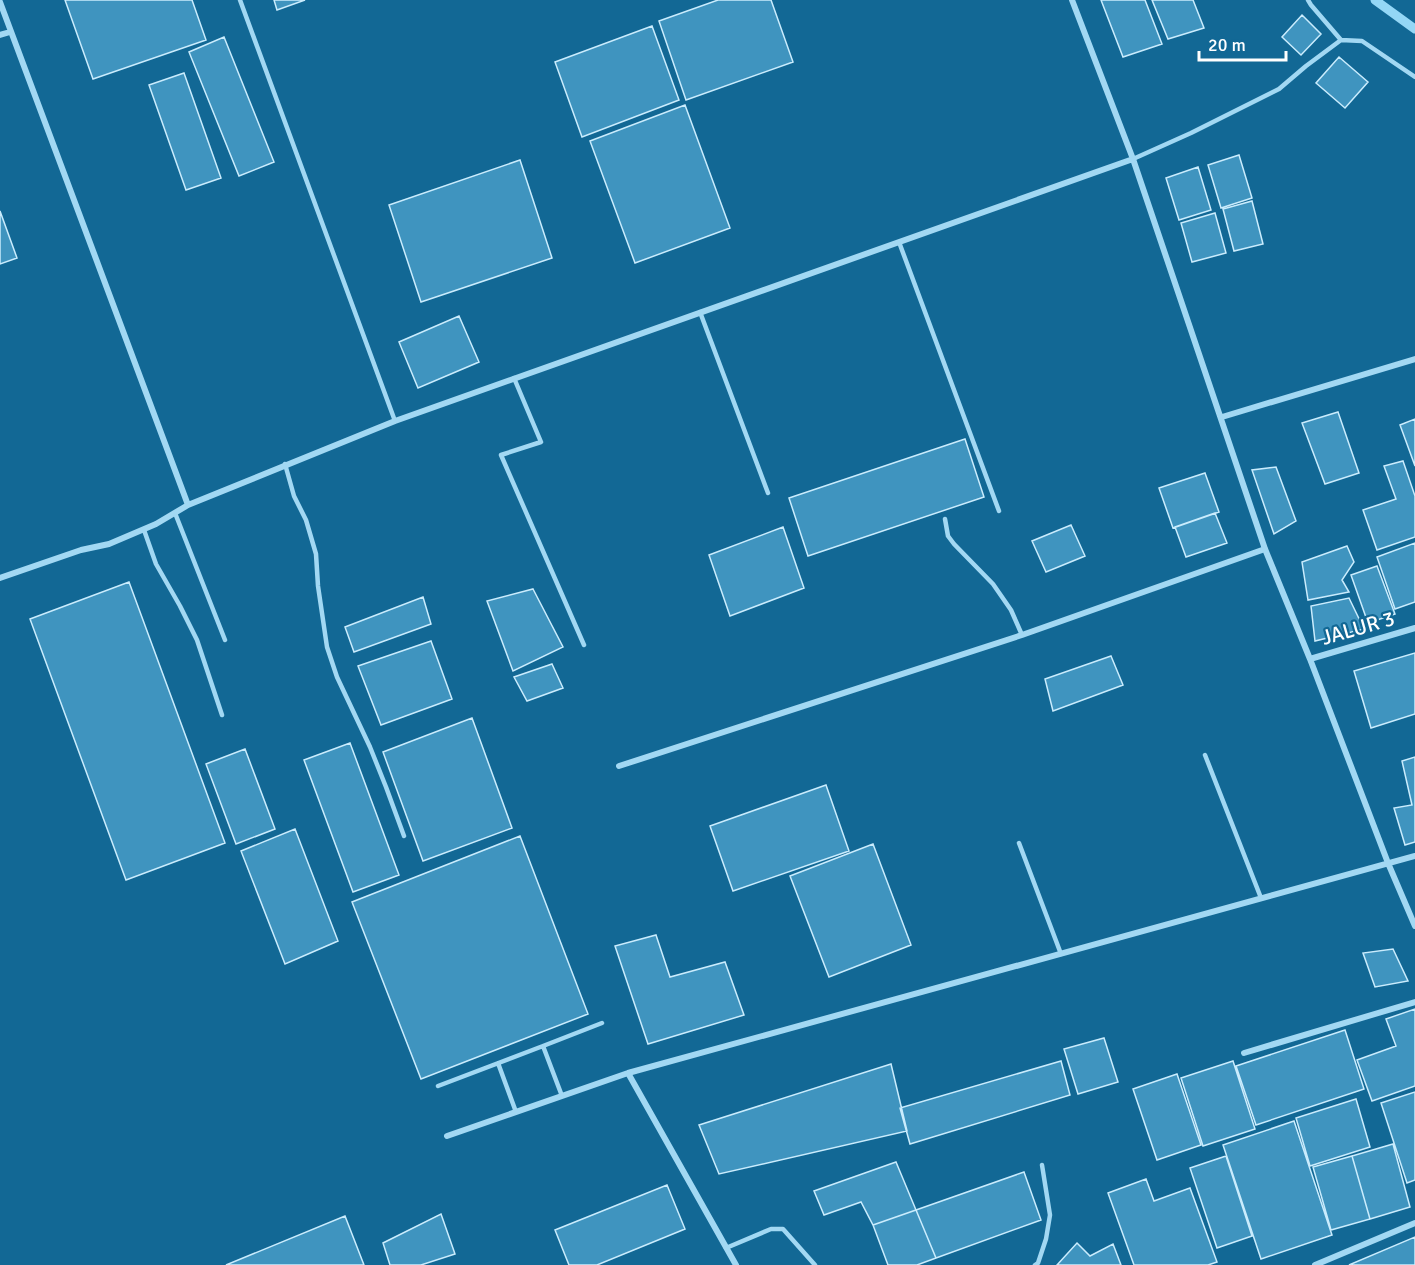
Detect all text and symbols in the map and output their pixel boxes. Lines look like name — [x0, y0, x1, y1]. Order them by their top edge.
scale bar — [1199, 24, 1286, 62]
text: 20 m — [1208, 34, 1246, 56]
street label: JALUR 3 — [1318, 605, 1398, 651]

